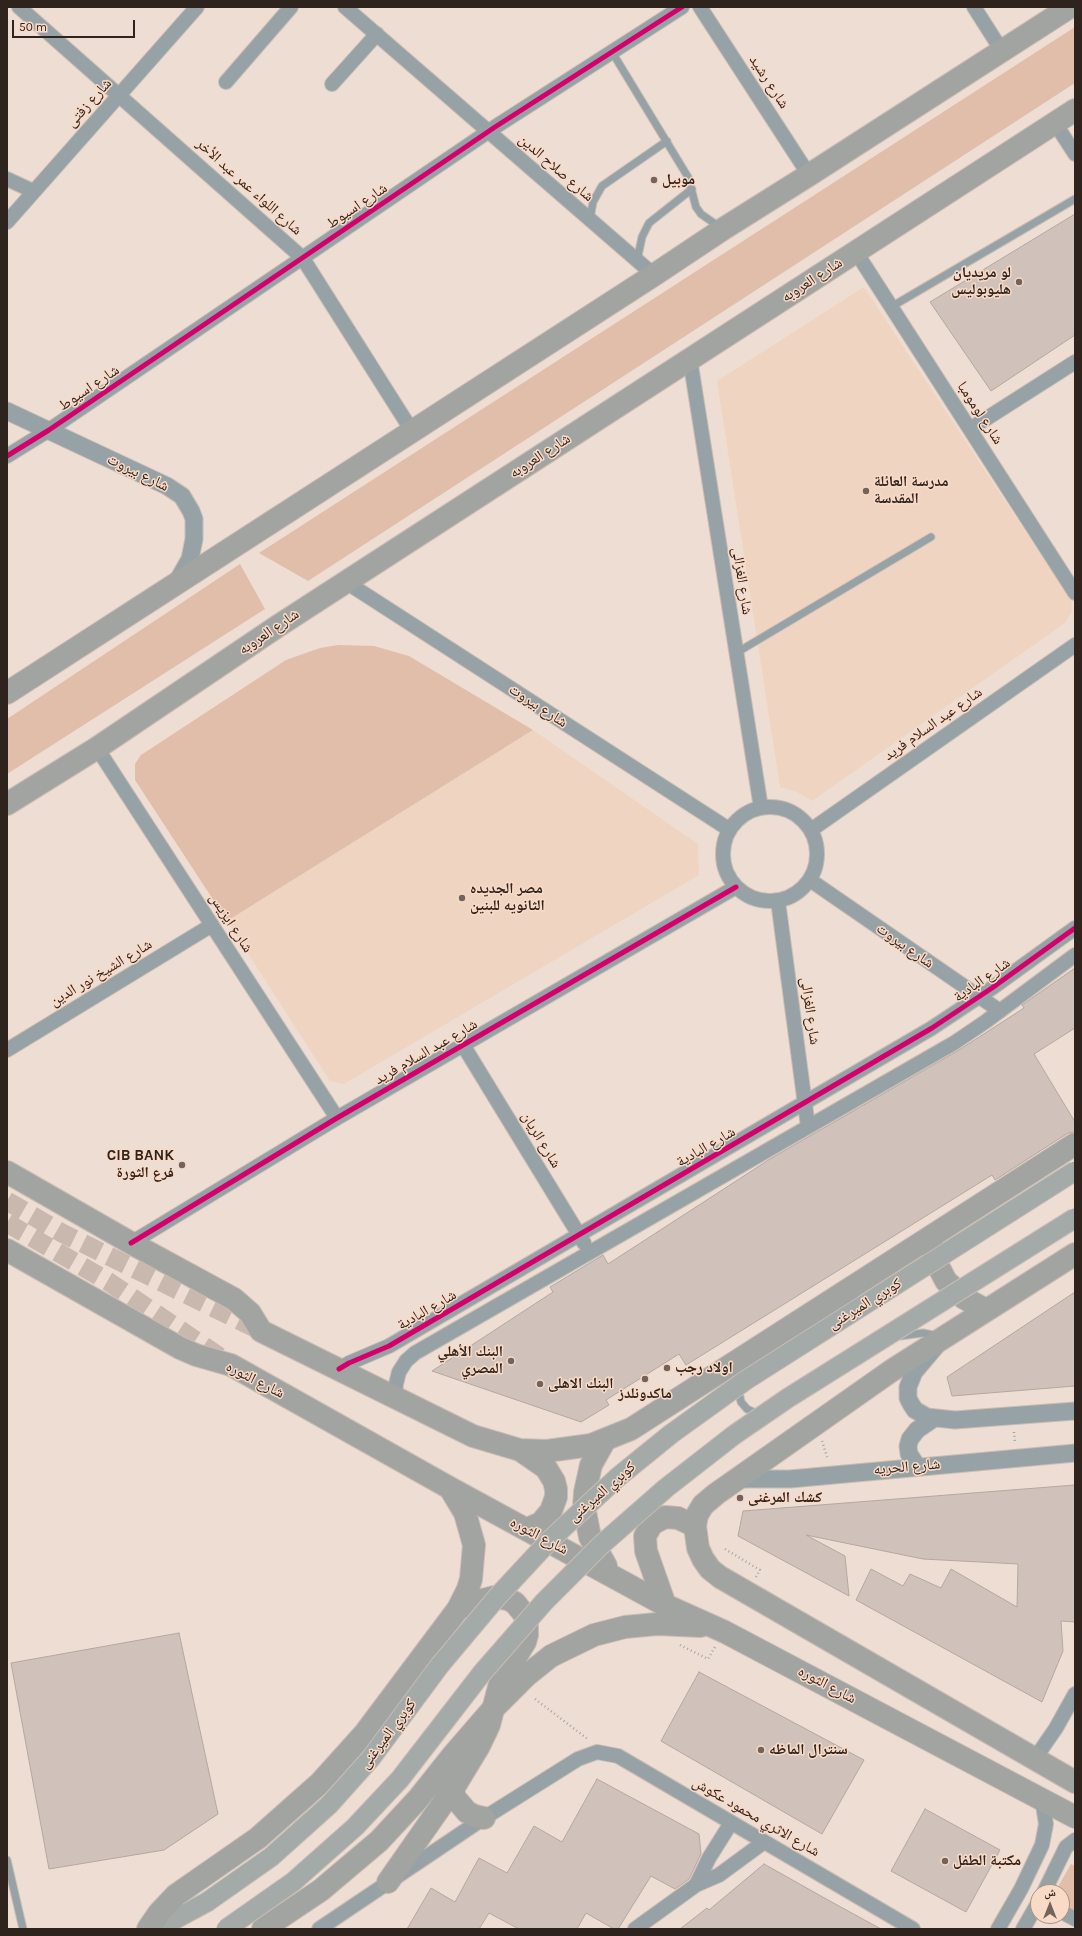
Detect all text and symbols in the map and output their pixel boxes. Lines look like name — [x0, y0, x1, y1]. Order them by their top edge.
scale bar — [14, 12, 137, 38]
text: 50 m — [19, 20, 47, 34]
street label: شارع رشيد — [745, 52, 793, 112]
street label: شارع زفتى — [62, 75, 116, 131]
street label: شارع صلاح الدين — [515, 130, 597, 206]
street label: شارع اللواء عمر عبد الأخر — [192, 135, 306, 239]
place label: موبيل — [662, 171, 695, 189]
marker: موبيل — [649, 175, 659, 185]
street label: شارع اسيوط — [323, 179, 391, 233]
street label: شارع العروبه — [778, 254, 846, 306]
place label: لو مريديان هليوبوليس — [951, 264, 1011, 299]
marker: لو مريديان هليوبوليس — [1014, 277, 1024, 287]
street label: شارع اسيوط — [55, 361, 123, 415]
street label: شارع لومومبا — [953, 378, 1007, 448]
street label: شارع العروبه — [506, 430, 574, 482]
street label: شارع بيروت — [104, 450, 172, 496]
place label: مدرسة العائلة المقدسة — [874, 473, 949, 508]
marker: مدرسة العائلة المقدسة — [861, 486, 871, 496]
street label: شارع الغزالى — [728, 546, 756, 616]
street label: شارع العروبه — [235, 605, 303, 659]
street label: شارع بيروت — [505, 680, 571, 732]
street label: شارع عبد السلام فريد — [880, 683, 986, 765]
place label: مصر الجديده الثانويه للبنين — [470, 880, 545, 915]
street label: شارع ايزيس — [205, 890, 257, 956]
marker: مصر الجديده الثانويه للبنين — [457, 893, 467, 903]
street label: شارع بيروت — [873, 920, 937, 972]
street label: شارع الشيخ نور الدين — [47, 935, 155, 1011]
street label: شارع البادية — [950, 954, 1014, 1006]
street label: شارع الغزالى — [796, 976, 824, 1046]
street label: شارع عبد السلام فريد — [371, 1015, 481, 1089]
street label: شارع الريان — [517, 1109, 565, 1171]
street label: شارع البادية — [673, 1123, 739, 1171]
place label: CIB BANK فرع الثورة — [107, 1147, 174, 1182]
marker: CIB BANK فرع الثورة — [177, 1160, 187, 1170]
street label: كوبري الميرغنى — [825, 1274, 905, 1334]
street label: شارع البادية — [394, 1286, 460, 1334]
place label: البنك الأهلي المصري — [438, 1343, 503, 1378]
marker: البنك الأهلي المصري — [506, 1356, 516, 1366]
street label: شارع الثوره — [223, 1358, 287, 1402]
place label: اولاد رجب — [675, 1359, 733, 1377]
marker: اولاد رجب — [662, 1363, 672, 1373]
marker: ماكدونلدز — [640, 1374, 650, 1384]
place label: البنك الاهلى — [548, 1375, 613, 1393]
marker: البنك الاهلى — [535, 1379, 545, 1389]
place label: ماكدونلدز — [618, 1385, 672, 1403]
street label: شارع الحريه — [873, 1455, 941, 1479]
street label: كوبري الميرغنى — [565, 1458, 639, 1526]
place label: كشك المرغنى — [748, 1489, 822, 1507]
marker: كشك المرغنى — [735, 1493, 745, 1503]
street label: شارع الثوره — [507, 1513, 571, 1559]
street label: شارع الثوره — [795, 1662, 859, 1708]
street label: كوبري الميرغنى — [356, 1695, 420, 1773]
place label: سنترال الماظه — [769, 1741, 848, 1759]
marker: سنترال الماظه — [756, 1745, 766, 1755]
street label: شارع الاثري محمود عكوش — [689, 1773, 823, 1861]
place label: مكتبة الطفل — [953, 1852, 1021, 1870]
marker: مكتبة الطفل — [940, 1856, 950, 1866]
north arrow — [1030, 1884, 1070, 1924]
text: ش — [1044, 1886, 1056, 1899]

